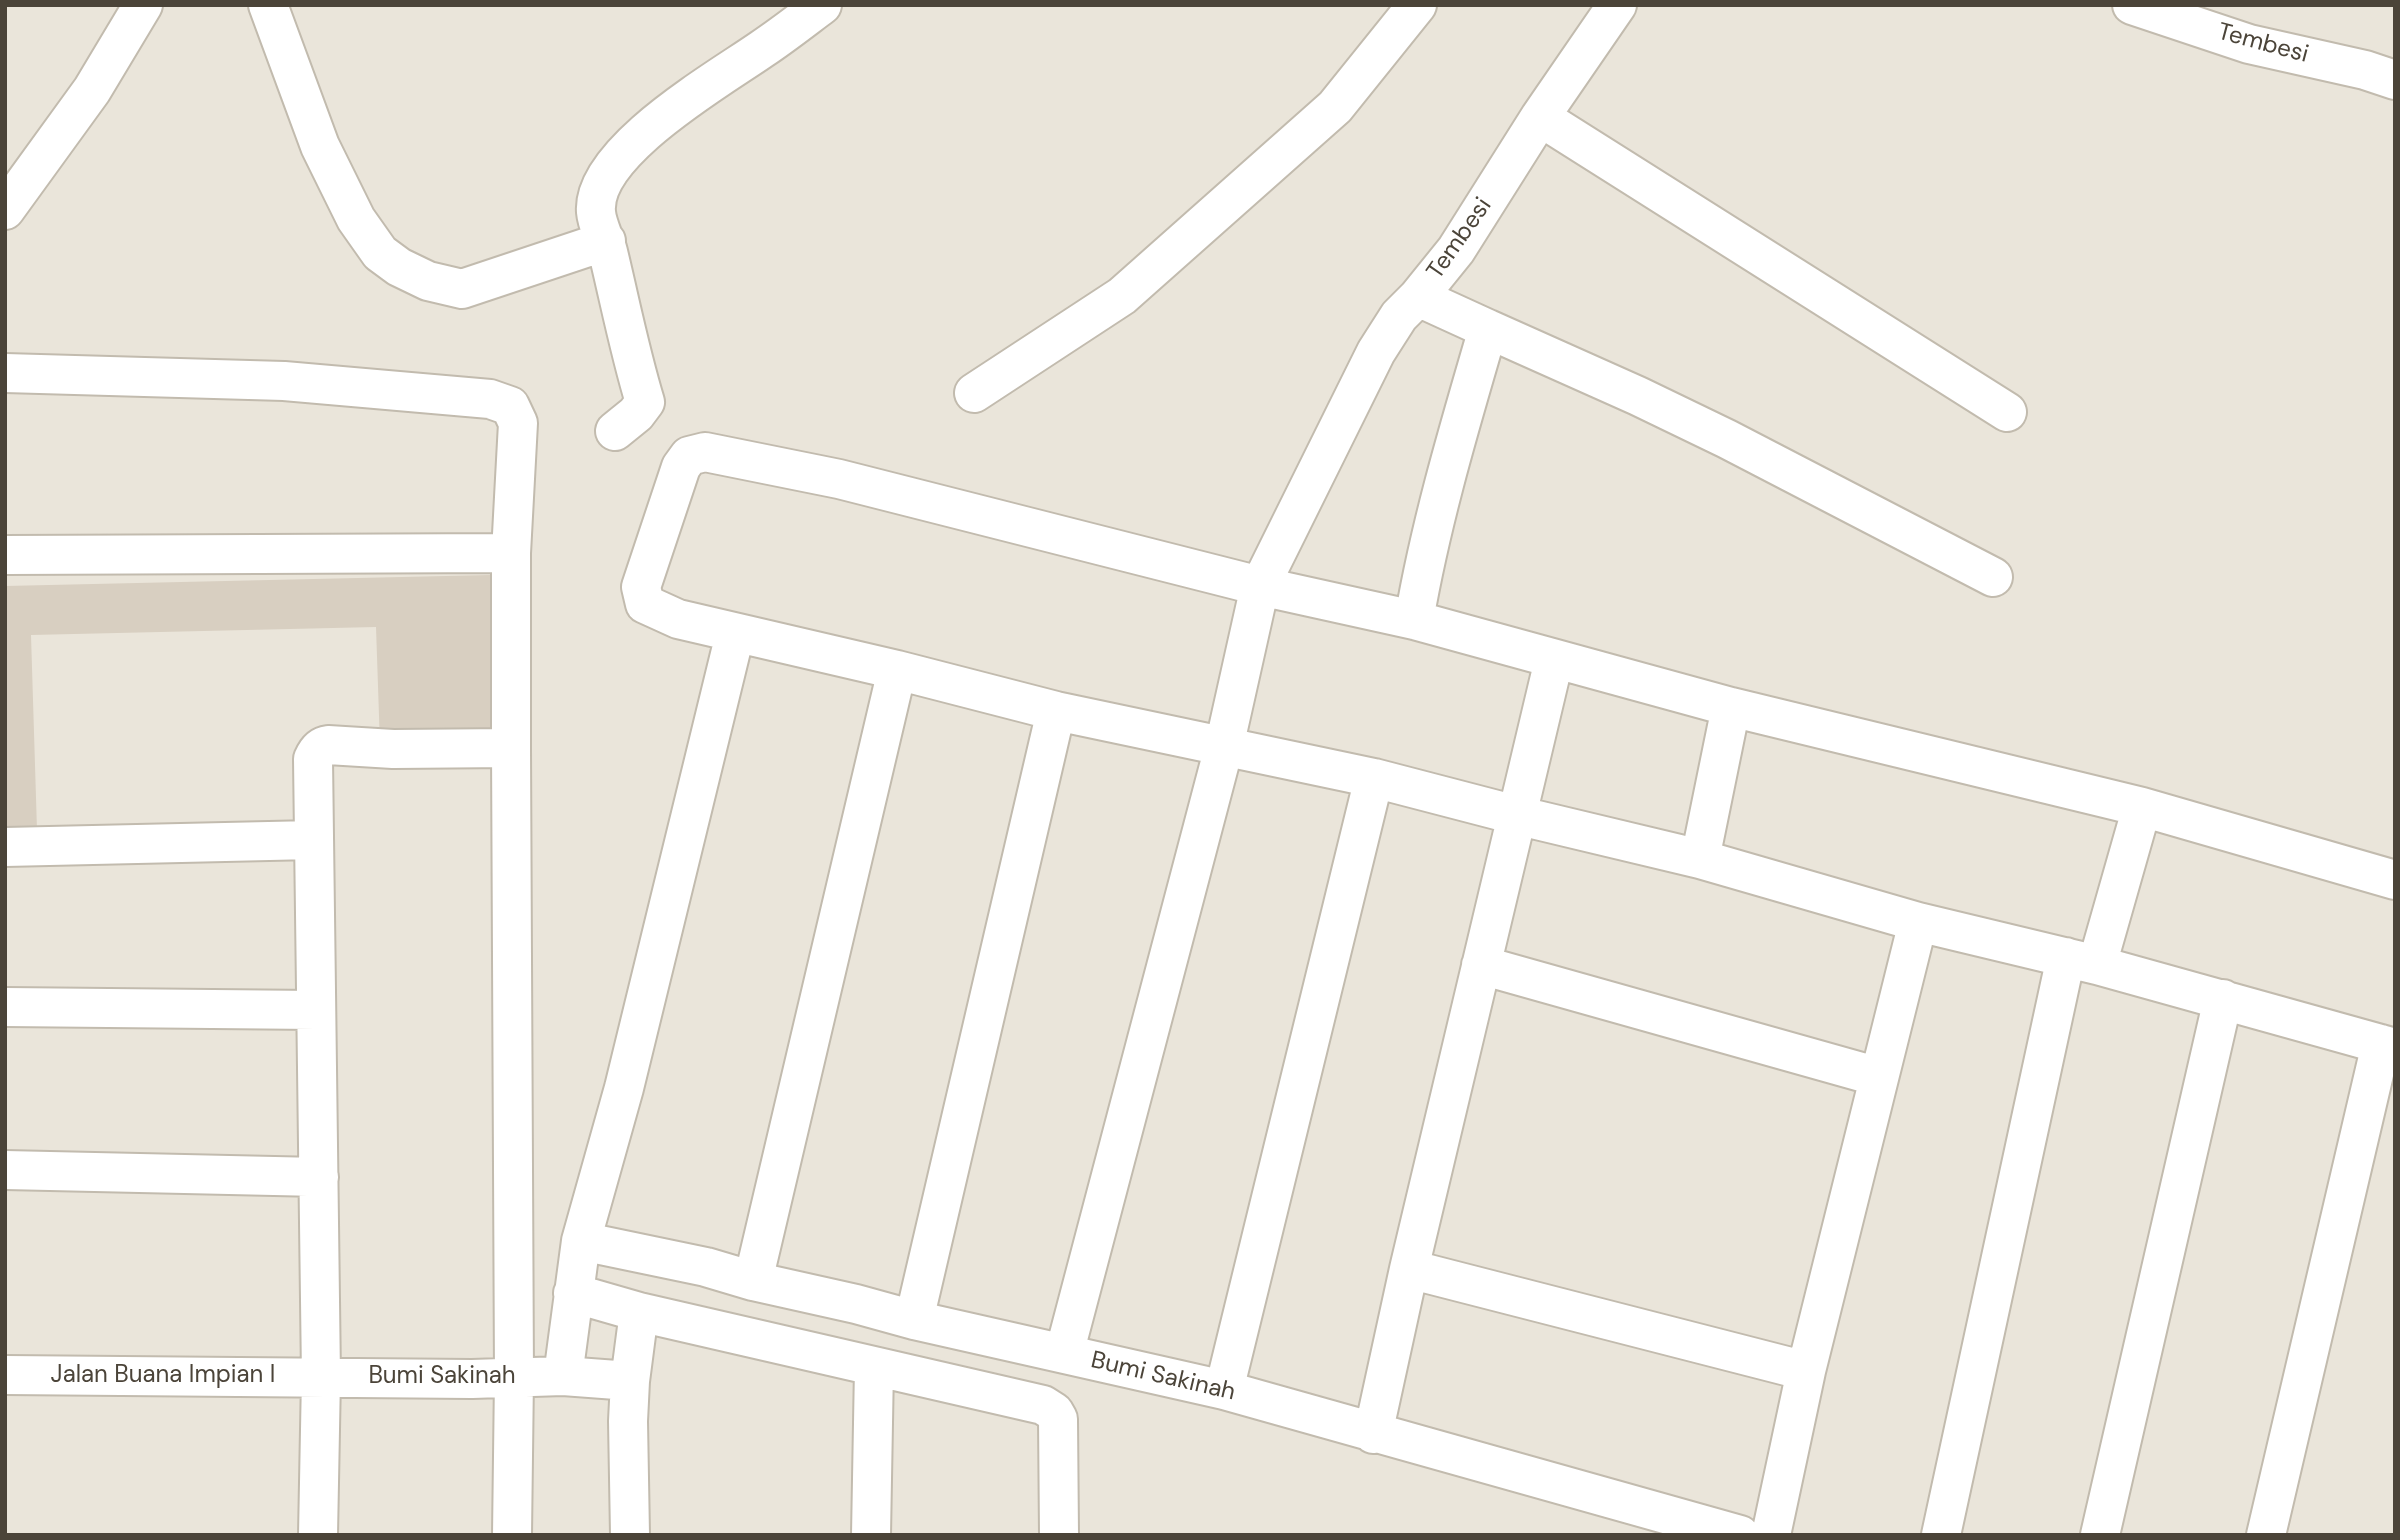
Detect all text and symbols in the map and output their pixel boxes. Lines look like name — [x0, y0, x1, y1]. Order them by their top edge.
street label: Tembesi — [2214, 18, 2312, 70]
street label: Tembesi — [1422, 193, 1498, 285]
street label: Bumi Sakinah — [1088, 1346, 1238, 1408]
street label: Jalan Buana Impian I — [51, 1362, 275, 1390]
street label: Bumi Sakinah — [368, 1363, 516, 1391]

